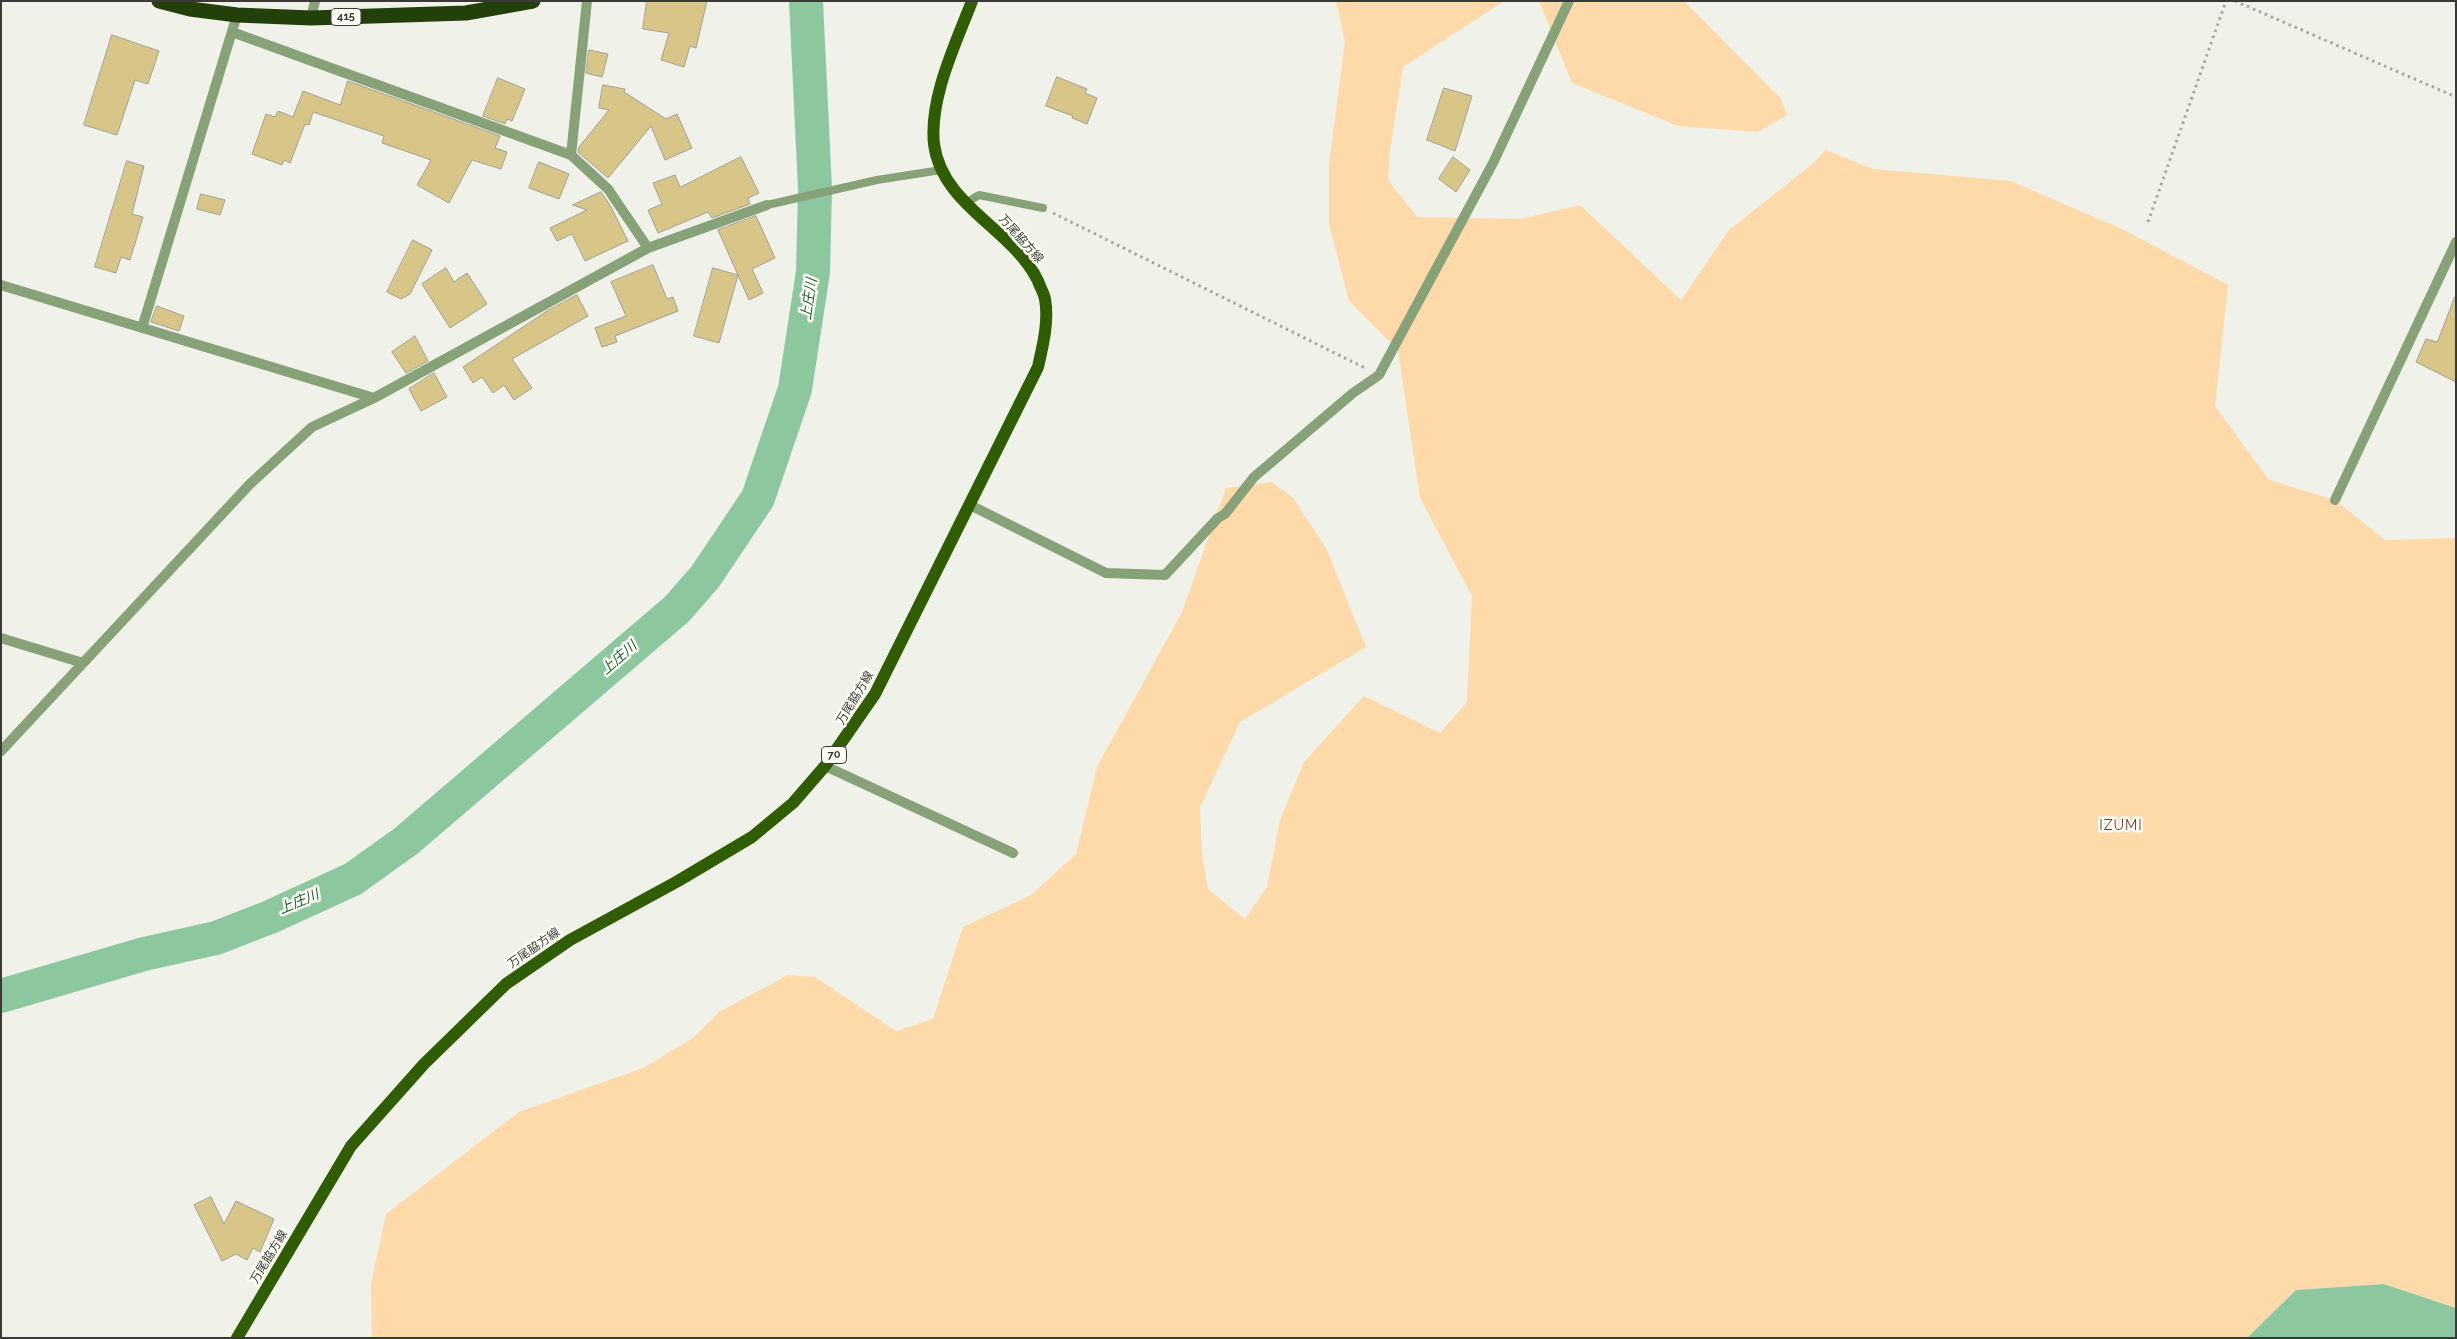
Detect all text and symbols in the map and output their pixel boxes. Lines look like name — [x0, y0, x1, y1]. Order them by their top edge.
road number: 415 — [331, 8, 361, 26]
street label: 万尾脇方線 — [996, 212, 1046, 266]
water label: 上庄川 — [798, 277, 820, 321]
water label: 上庄川 — [598, 638, 640, 678]
street label: 万尾脇方線 — [833, 669, 877, 727]
road number: 70 — [822, 746, 846, 764]
district label: IZUMI — [2099, 818, 2143, 834]
water label: 上庄川 — [276, 886, 322, 918]
street label: 万尾脇方線 — [505, 925, 563, 971]
street label: 万尾脇方線 — [247, 1228, 291, 1286]

